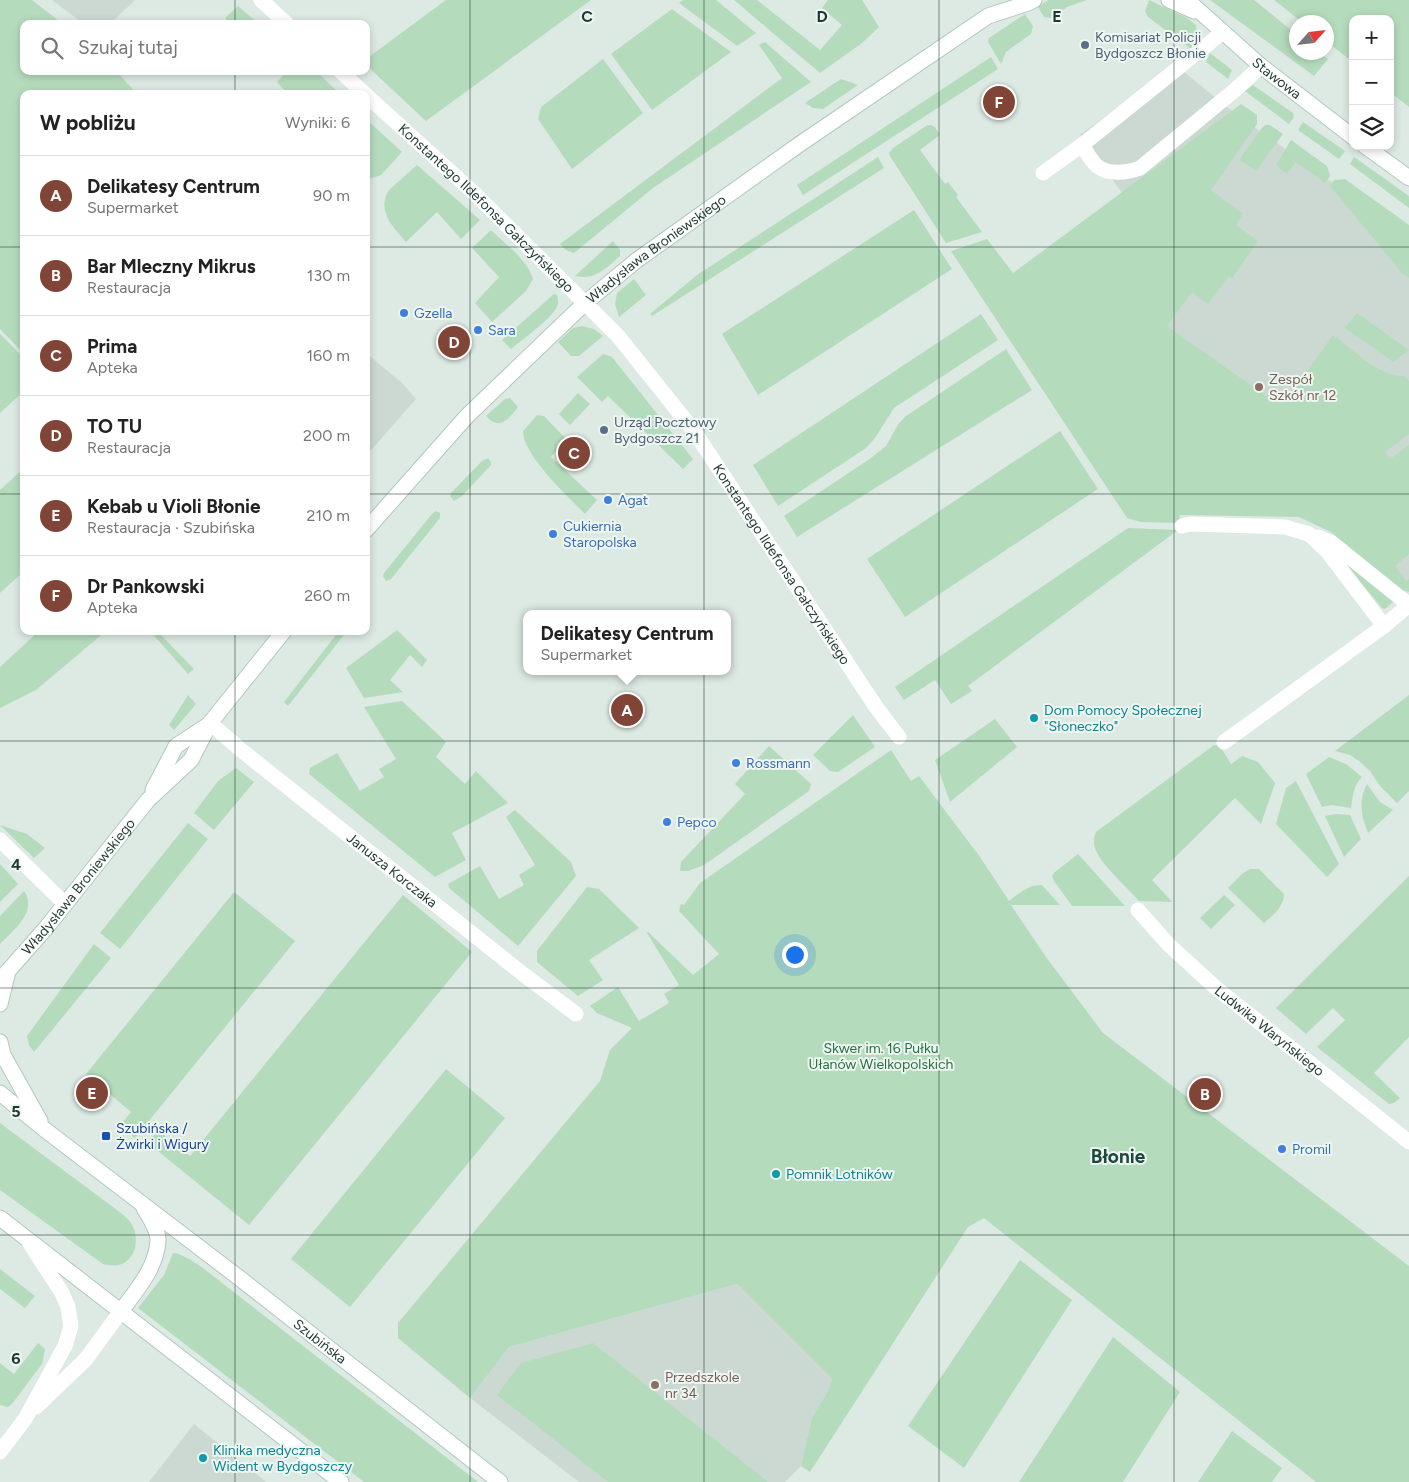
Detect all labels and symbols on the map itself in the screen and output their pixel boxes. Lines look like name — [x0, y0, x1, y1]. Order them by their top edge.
text: C — [581, 7, 593, 26]
text: D — [816, 7, 828, 26]
text: E — [1052, 7, 1062, 26]
north arrow — [1289, 15, 1334, 60]
place label: Komisariat Policji Bydgoszcz Błonie — [1095, 29, 1206, 62]
marker: Komisariat Policji Bydgoszcz Błonie — [1079, 39, 1091, 51]
street label: Stawowa — [1249, 54, 1305, 102]
pin: F — [983, 83, 1015, 121]
street label: Konstantego Ildefonsa Gałczyńskiego — [395, 120, 578, 296]
street label: Władysława Broniewskiego — [583, 191, 729, 307]
place label: Gzella — [414, 305, 452, 322]
marker: Gzella — [398, 307, 410, 319]
place label: Sara — [488, 322, 516, 339]
pin: D — [438, 323, 470, 361]
marker: Sara — [472, 324, 484, 336]
place label: Zespół Szkół nr 12 — [1269, 371, 1336, 404]
marker: Zespół Szkół nr 12 — [1253, 381, 1265, 393]
place label: Urząd Pocztowy Bydgoszcz 21 — [614, 414, 717, 447]
marker: Urząd Pocztowy Bydgoszcz 21 — [598, 424, 610, 436]
pin: C — [558, 434, 590, 472]
street label: Konstantego Ildefonsa Gałczyńskiego — [710, 461, 854, 668]
place label: Agat — [618, 492, 648, 509]
marker: Agat — [602, 494, 614, 506]
place label: Cukiernia Staropolska — [563, 518, 637, 551]
marker: Cukiernia Staropolska — [547, 528, 559, 540]
pin: A — [611, 691, 643, 729]
place label: Dom Pomocy Społecznej "Słoneczko" — [1044, 702, 1202, 735]
marker: Dom Pomocy Społecznej "Słoneczko" — [1028, 712, 1040, 724]
place label: Rossmann — [746, 755, 811, 772]
marker: Rossmann — [730, 757, 742, 769]
place label: Pepco — [677, 814, 717, 831]
street label: Władysława Broniewskiego — [18, 815, 139, 958]
marker: Pepco — [661, 816, 673, 828]
street label: Janusza Korczaka — [343, 829, 441, 911]
text: 4 — [11, 855, 21, 874]
your location — [782, 942, 808, 968]
street label: Ludwika Waryńskiego — [1211, 982, 1328, 1080]
park label: Skwer im. 16 Pułku Ułanów Wielkopolskich — [809, 1040, 954, 1073]
pin: E — [76, 1074, 108, 1112]
pin: B — [1189, 1075, 1221, 1113]
text: 5 — [11, 1102, 21, 1121]
place label: Szubińska / Żwirki i Wigury — [116, 1120, 210, 1153]
marker: Szubińska / Żwirki i Wigury — [100, 1130, 112, 1142]
place label: Promil — [1292, 1141, 1331, 1158]
marker: Promil — [1276, 1143, 1288, 1155]
district label: Błonie — [1091, 1145, 1146, 1168]
place label: Pomnik Lotników — [786, 1166, 893, 1183]
marker: Pomnik Lotników — [770, 1168, 782, 1180]
street label: Szubińska — [290, 1315, 350, 1367]
text: 6 — [11, 1349, 21, 1368]
place label: Przedszkole nr 34 — [665, 1369, 740, 1402]
marker: Przedszkole nr 34 — [649, 1379, 661, 1391]
place label: Klinika medyczna Wident w Bydgoszczy — [213, 1442, 353, 1475]
marker: Klinika medyczna Wident w Bydgoszczy — [197, 1452, 209, 1464]

